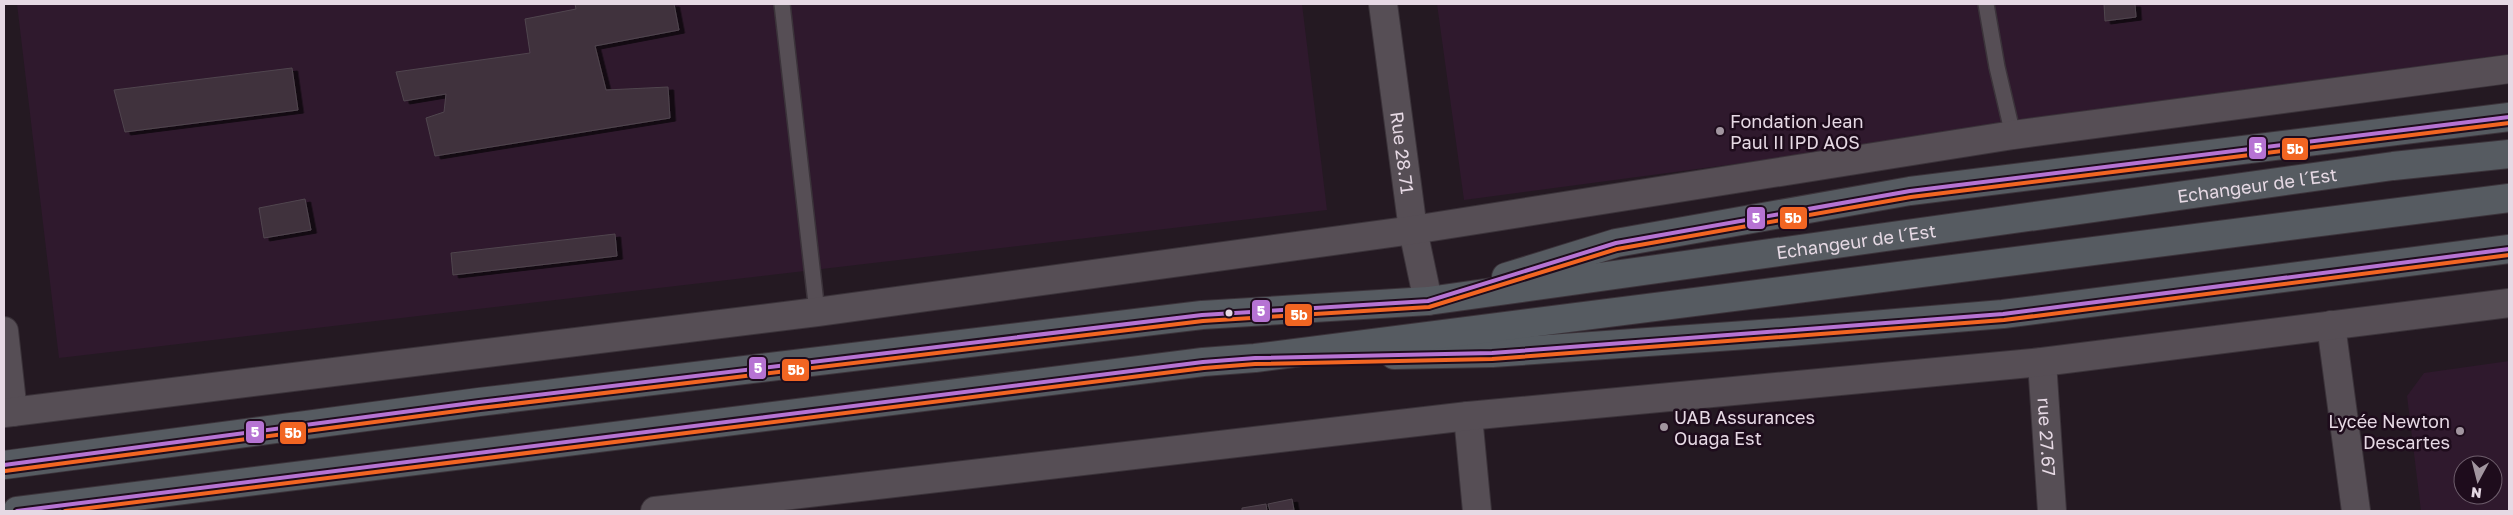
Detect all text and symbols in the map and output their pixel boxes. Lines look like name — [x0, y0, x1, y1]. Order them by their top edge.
street label: Rue 28.71 — [1386, 110, 1419, 195]
place label: Fondation Jean Paul II IPD AOS — [1730, 110, 1864, 153]
marker: Fondation Jean Paul II IPD AOS — [1714, 125, 1726, 137]
line badge: 5 — [2248, 136, 2267, 160]
line badge: 5b — [2281, 137, 2309, 161]
text: 5 — [2254, 139, 2263, 156]
text: 5b — [2286, 140, 2304, 157]
street label: Echangeur de l´Est — [2176, 163, 2338, 207]
line badge: 5 — [1746, 206, 1766, 230]
line badge: 5b — [1779, 206, 1808, 230]
text: 5 — [1752, 209, 1761, 226]
text: 5b — [1784, 209, 1802, 226]
street label: Echangeur de l´Est — [1775, 219, 1937, 263]
line badge: 5 — [1251, 299, 1271, 323]
text: 5 — [1257, 302, 1266, 319]
line badge: 5b — [1284, 303, 1313, 327]
text: 5b — [1290, 306, 1308, 323]
unlabelled marker — [1224, 308, 1234, 318]
line badge: 5 — [748, 356, 767, 380]
line badge: 5b — [781, 358, 810, 382]
text: 5 — [754, 359, 763, 376]
text: 5b — [787, 361, 805, 378]
street label: rue 27.67 — [2033, 397, 2061, 477]
place label: UAB Assurances Ouaga Est — [1674, 406, 1815, 449]
place label: Lycée Newton Descartes — [2328, 410, 2450, 453]
line badge: 5 — [245, 420, 265, 444]
line badge: 5b — [279, 421, 307, 445]
marker: UAB Assurances Ouaga Est — [1658, 421, 1670, 433]
text: 5 — [251, 423, 260, 440]
text: 5b — [284, 424, 302, 441]
marker: Lycée Newton Descartes — [2454, 425, 2466, 437]
north arrow — [2453, 455, 2503, 505]
text: N — [2470, 484, 2483, 502]

